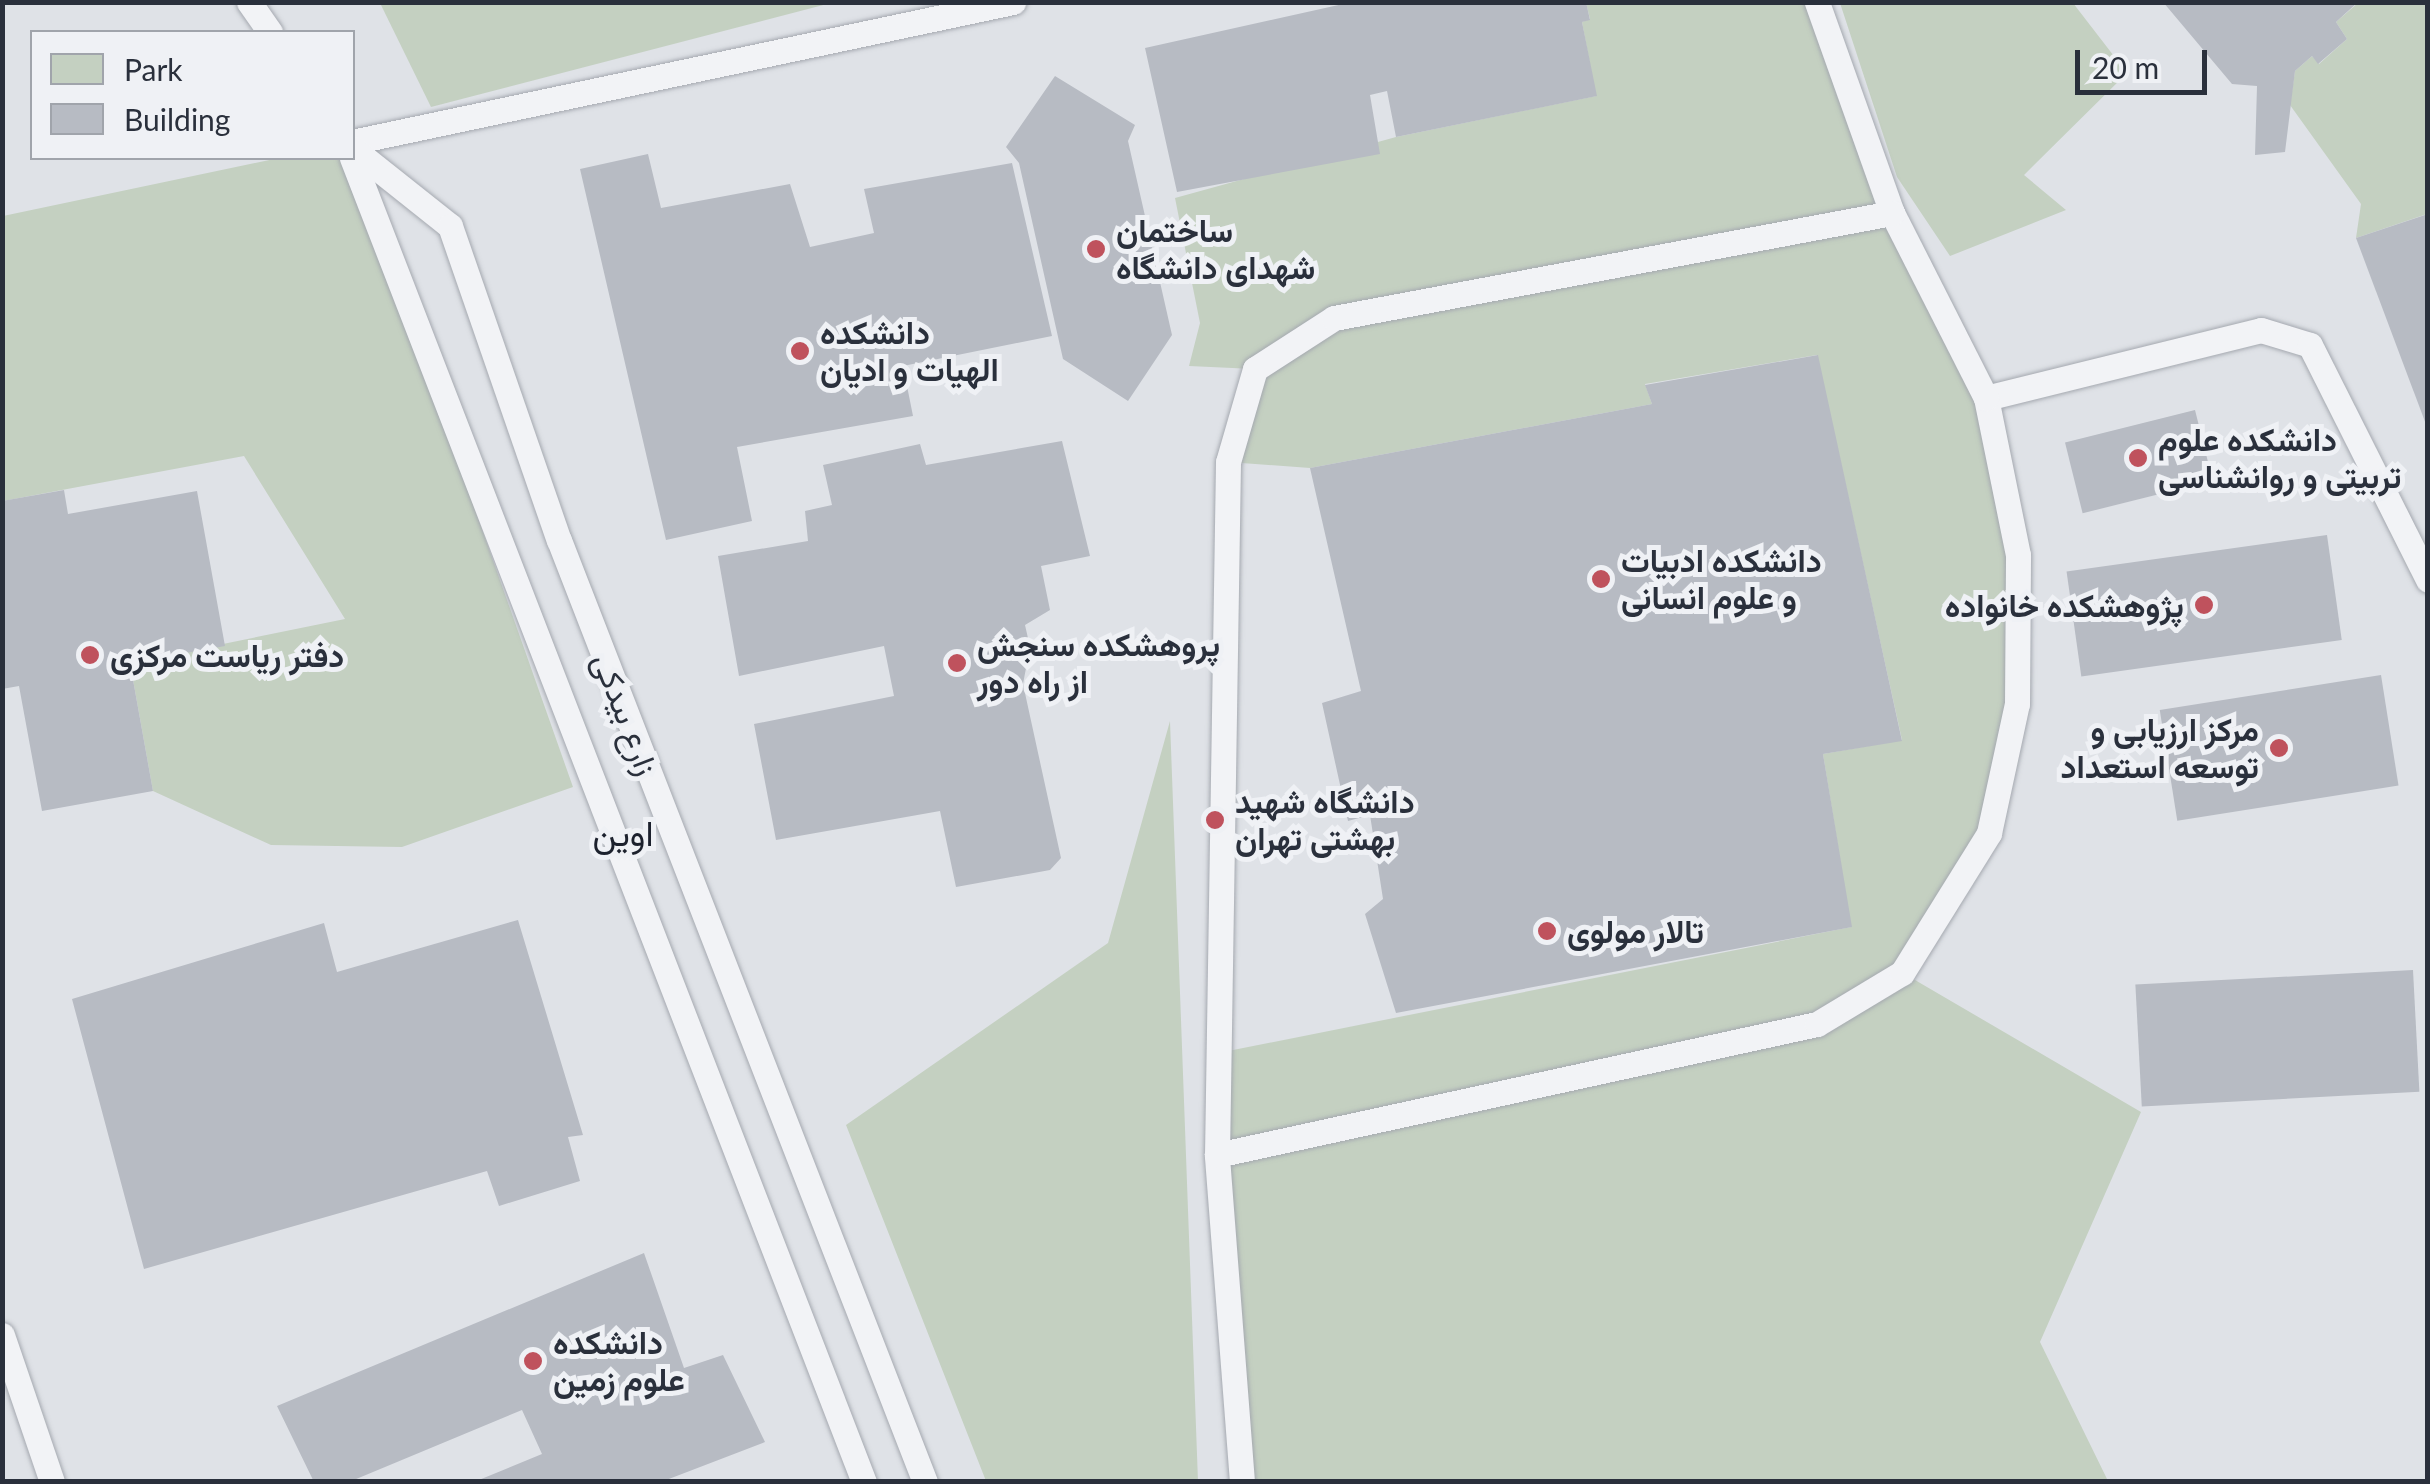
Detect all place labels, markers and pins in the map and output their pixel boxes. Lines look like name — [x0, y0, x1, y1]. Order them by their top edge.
place label: ساختمان شهدای دانشگاه — [1116, 212, 1315, 287]
marker: ساختمان شهدای دانشگاه — [1085, 238, 1107, 260]
place label: دانشکده الهیات و ادیان — [820, 314, 999, 389]
marker: دانشکده الهیات و ادیان — [789, 340, 811, 362]
place label: دانشکده علوم تربیتی و روانشناسی — [2158, 421, 2401, 496]
marker: دانشکده علوم تربیتی و روانشناسی — [2127, 447, 2149, 469]
place label: دانشکده ادبیات و علوم انسانی — [1621, 542, 1822, 617]
marker: دانشکده ادبیات و علوم انسانی — [1590, 568, 1612, 590]
place label: پژوهشکده خانواده — [1945, 586, 2184, 624]
marker: پژوهشکده خانواده — [2193, 594, 2215, 616]
place label: پروهشکده سنجش از راه دور — [977, 626, 1220, 701]
place label: دفتر ریاست مرکزی — [110, 636, 344, 674]
marker: دفتر ریاست مرکزی — [79, 644, 101, 666]
marker: پروهشکده سنجش از راه دور — [946, 652, 968, 674]
place label: مرکز ارزیابی و توسعه استعداد — [2061, 711, 2259, 786]
marker: مرکز ارزیابی و توسعه استعداد — [2268, 737, 2290, 759]
place label: دانشگاه شهید بهشتی تهران — [1235, 783, 1415, 858]
marker: دانشگاه شهید بهشتی تهران — [1204, 809, 1226, 831]
place label: تالار مولوی — [1567, 912, 1704, 950]
marker: تالار مولوی — [1536, 920, 1558, 942]
place label: دانشکده علوم زمین — [553, 1324, 685, 1399]
marker: دانشکده علوم زمین — [522, 1350, 544, 1372]

